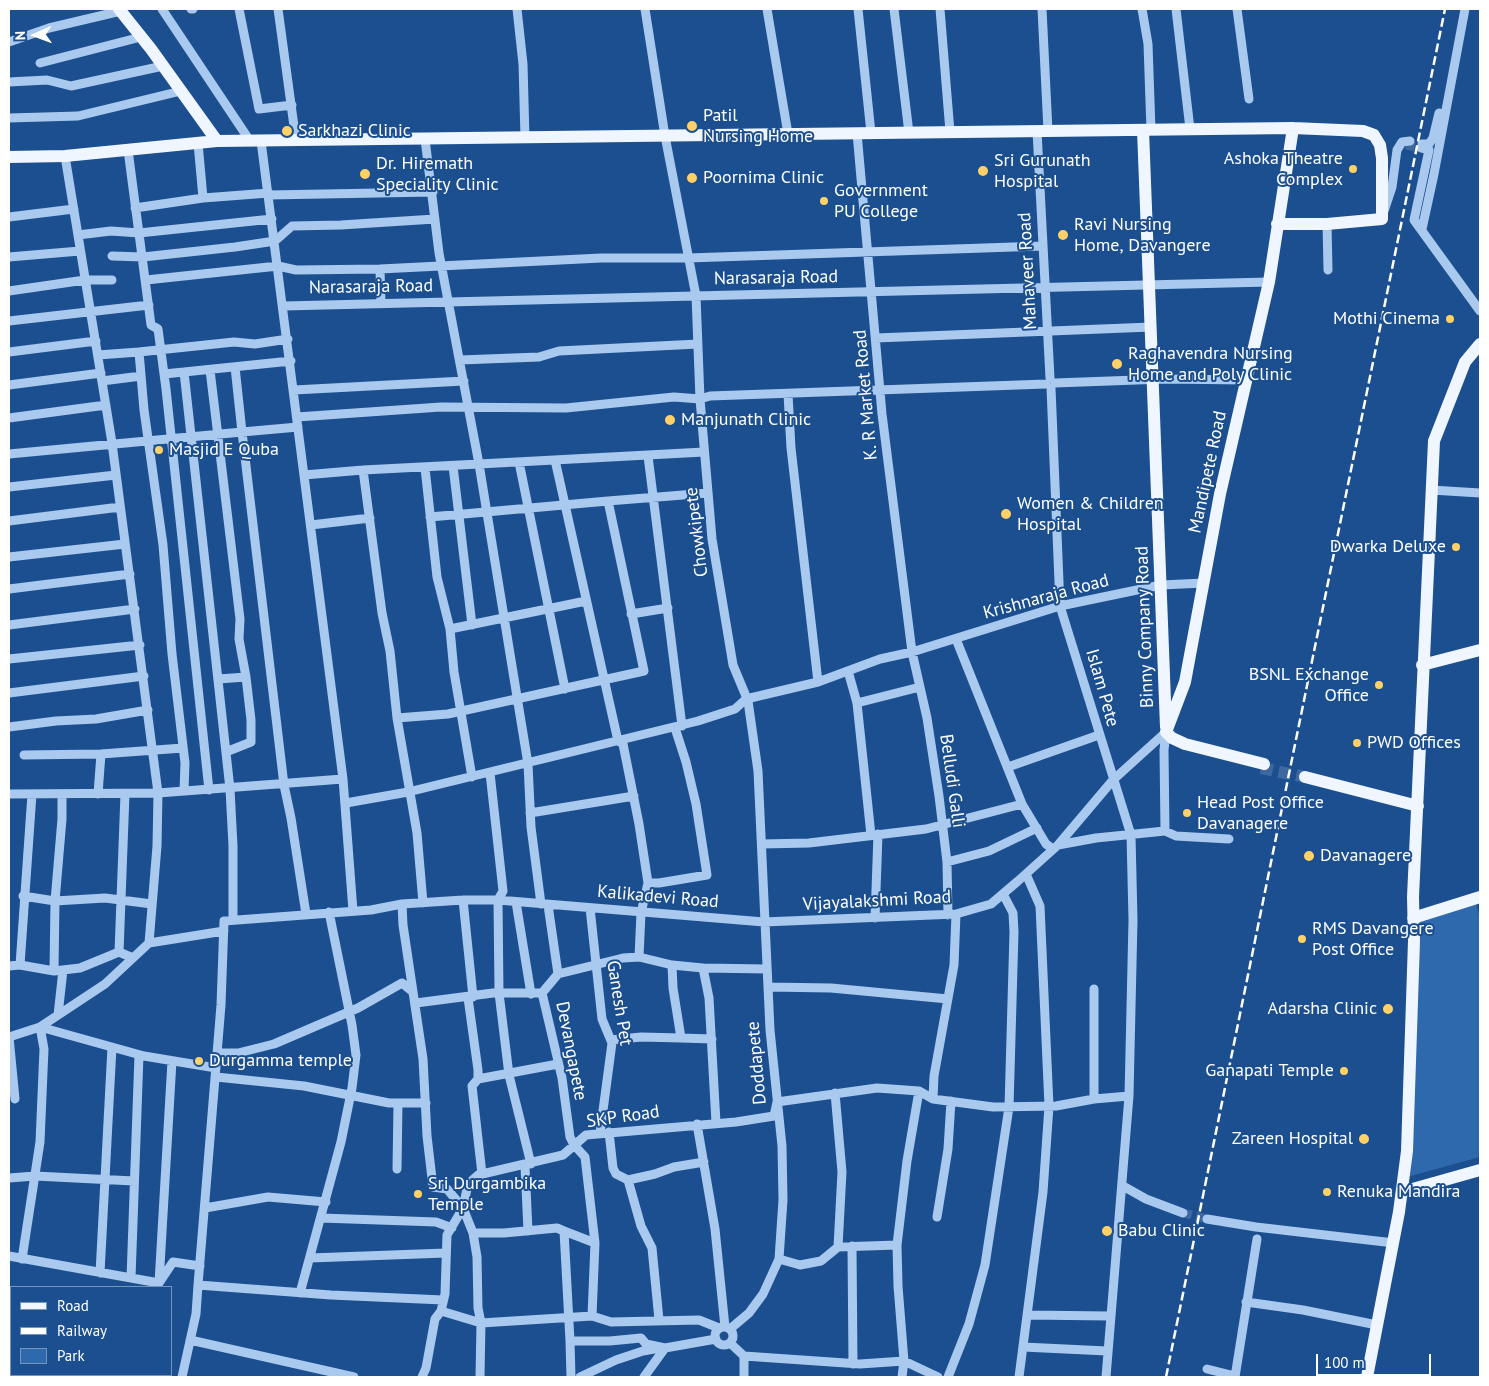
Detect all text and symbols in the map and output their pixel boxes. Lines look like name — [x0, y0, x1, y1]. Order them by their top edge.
north arrow — [10, 10, 60, 60]
text: N — [11, 31, 29, 40]
place label: Patil Nursing Home — [703, 105, 813, 148]
marker: Patil Nursing Home — [685, 119, 699, 133]
place label: Sarkhazi Clinic — [298, 120, 411, 142]
marker: Sarkhazi Clinic — [280, 124, 294, 138]
place label: Ashoka Theatre Complex — [1224, 148, 1343, 190]
place label: Sri Gurunath Hospital — [994, 150, 1091, 192]
place label: Dr. Hiremath Speciality Clinic — [376, 153, 499, 195]
marker: Ashoka Theatre Complex — [1347, 163, 1359, 175]
marker: Sri Gurunath Hospital — [976, 164, 990, 178]
marker: Dr. Hiremath Speciality Clinic — [358, 167, 372, 181]
place label: Poornima Clinic — [703, 167, 824, 189]
marker: Poornima Clinic — [685, 171, 699, 185]
place label: Government PU College — [834, 180, 928, 222]
marker: Government PU College — [818, 195, 830, 207]
street label: Mahaveer Road — [1014, 212, 1042, 330]
place label: Ravi Nursing Home, Davangere — [1074, 214, 1211, 256]
marker: Ravi Nursing Home, Davangere — [1056, 228, 1070, 242]
street label: Narasaraja Road — [714, 266, 838, 290]
street label: Narasaraja Road — [309, 275, 433, 299]
place label: Mothi Cinema — [1333, 308, 1440, 330]
marker: Mothi Cinema — [1444, 313, 1456, 325]
street label: K. R Market Road — [850, 329, 882, 461]
place label: Raghavendra Nursing Home and Poly Clinic — [1128, 343, 1293, 386]
marker: Raghavendra Nursing Home and Poly Clinic — [1110, 357, 1124, 371]
place label: Manjunath Clinic — [681, 409, 811, 431]
street label: Mandipete Road — [1185, 409, 1231, 535]
marker: Manjunath Clinic — [663, 413, 677, 427]
place label: Masjid E Quba — [169, 439, 279, 461]
marker: Masjid E Quba — [153, 444, 165, 456]
street label: Chowkipete — [681, 486, 713, 578]
place label: Women & Children Hospital — [1017, 493, 1164, 536]
marker: Women & Children Hospital — [999, 507, 1013, 521]
place label: Dwarka Deluxe — [1330, 536, 1446, 558]
marker: Dwarka Deluxe — [1450, 541, 1462, 553]
street label: Binny Company Road — [1131, 546, 1159, 708]
street label: Krishnaraja Road — [981, 570, 1111, 624]
street label: Islam Pete — [1081, 647, 1123, 729]
place label: BSNL Exchange Office — [1249, 664, 1369, 706]
marker: BSNL Exchange Office — [1373, 679, 1385, 691]
place label: PWD Offices — [1367, 732, 1461, 754]
street label: Belludi Galli — [935, 733, 969, 829]
marker: PWD Offices — [1351, 737, 1363, 749]
place label: Head Post Office Davanagere — [1197, 792, 1324, 834]
marker: Head Post Office Davanagere — [1181, 807, 1193, 819]
place label: Davanagere — [1320, 845, 1411, 867]
marker: Davanagere — [1302, 849, 1316, 863]
street label: Kalikadevi Road — [596, 881, 720, 913]
street label: Vijayalakshmi Road — [802, 886, 952, 916]
place label: RMS Davangere Post Office — [1312, 918, 1434, 961]
marker: RMS Davangere Post Office — [1296, 933, 1308, 945]
street label: Ganesh Pet — [602, 959, 636, 1047]
place label: Adarsha Clinic — [1267, 998, 1377, 1020]
street label: Devangapete — [551, 1000, 591, 1102]
marker: Adarsha Clinic — [1381, 1002, 1395, 1016]
street label: Doddapete — [743, 1020, 771, 1106]
place label: Durgamma temple — [209, 1050, 352, 1072]
marker: Durgamma temple — [193, 1055, 205, 1067]
place label: Ganapati Temple — [1205, 1060, 1334, 1082]
marker: Ganapati Temple — [1338, 1065, 1350, 1077]
street label: SKP Road — [585, 1101, 661, 1133]
place label: Zareen Hospital — [1232, 1128, 1353, 1150]
marker: Zareen Hospital — [1357, 1132, 1371, 1146]
place label: Sri Durgambika Temple — [428, 1173, 546, 1216]
place label: Renuka Mandira — [1337, 1181, 1460, 1203]
marker: Renuka Mandira — [1321, 1186, 1333, 1198]
marker: Sri Durgambika Temple — [412, 1188, 424, 1200]
place label: Babu Clinic — [1118, 1220, 1205, 1242]
marker: Babu Clinic — [1100, 1224, 1114, 1238]
legend — [10, 1286, 172, 1376]
text: Road — [57, 1296, 89, 1315]
text: Railway — [57, 1321, 107, 1340]
scale bar — [1319, 1344, 1434, 1376]
text: Park — [57, 1346, 85, 1365]
text: 100 m — [1324, 1353, 1365, 1372]

